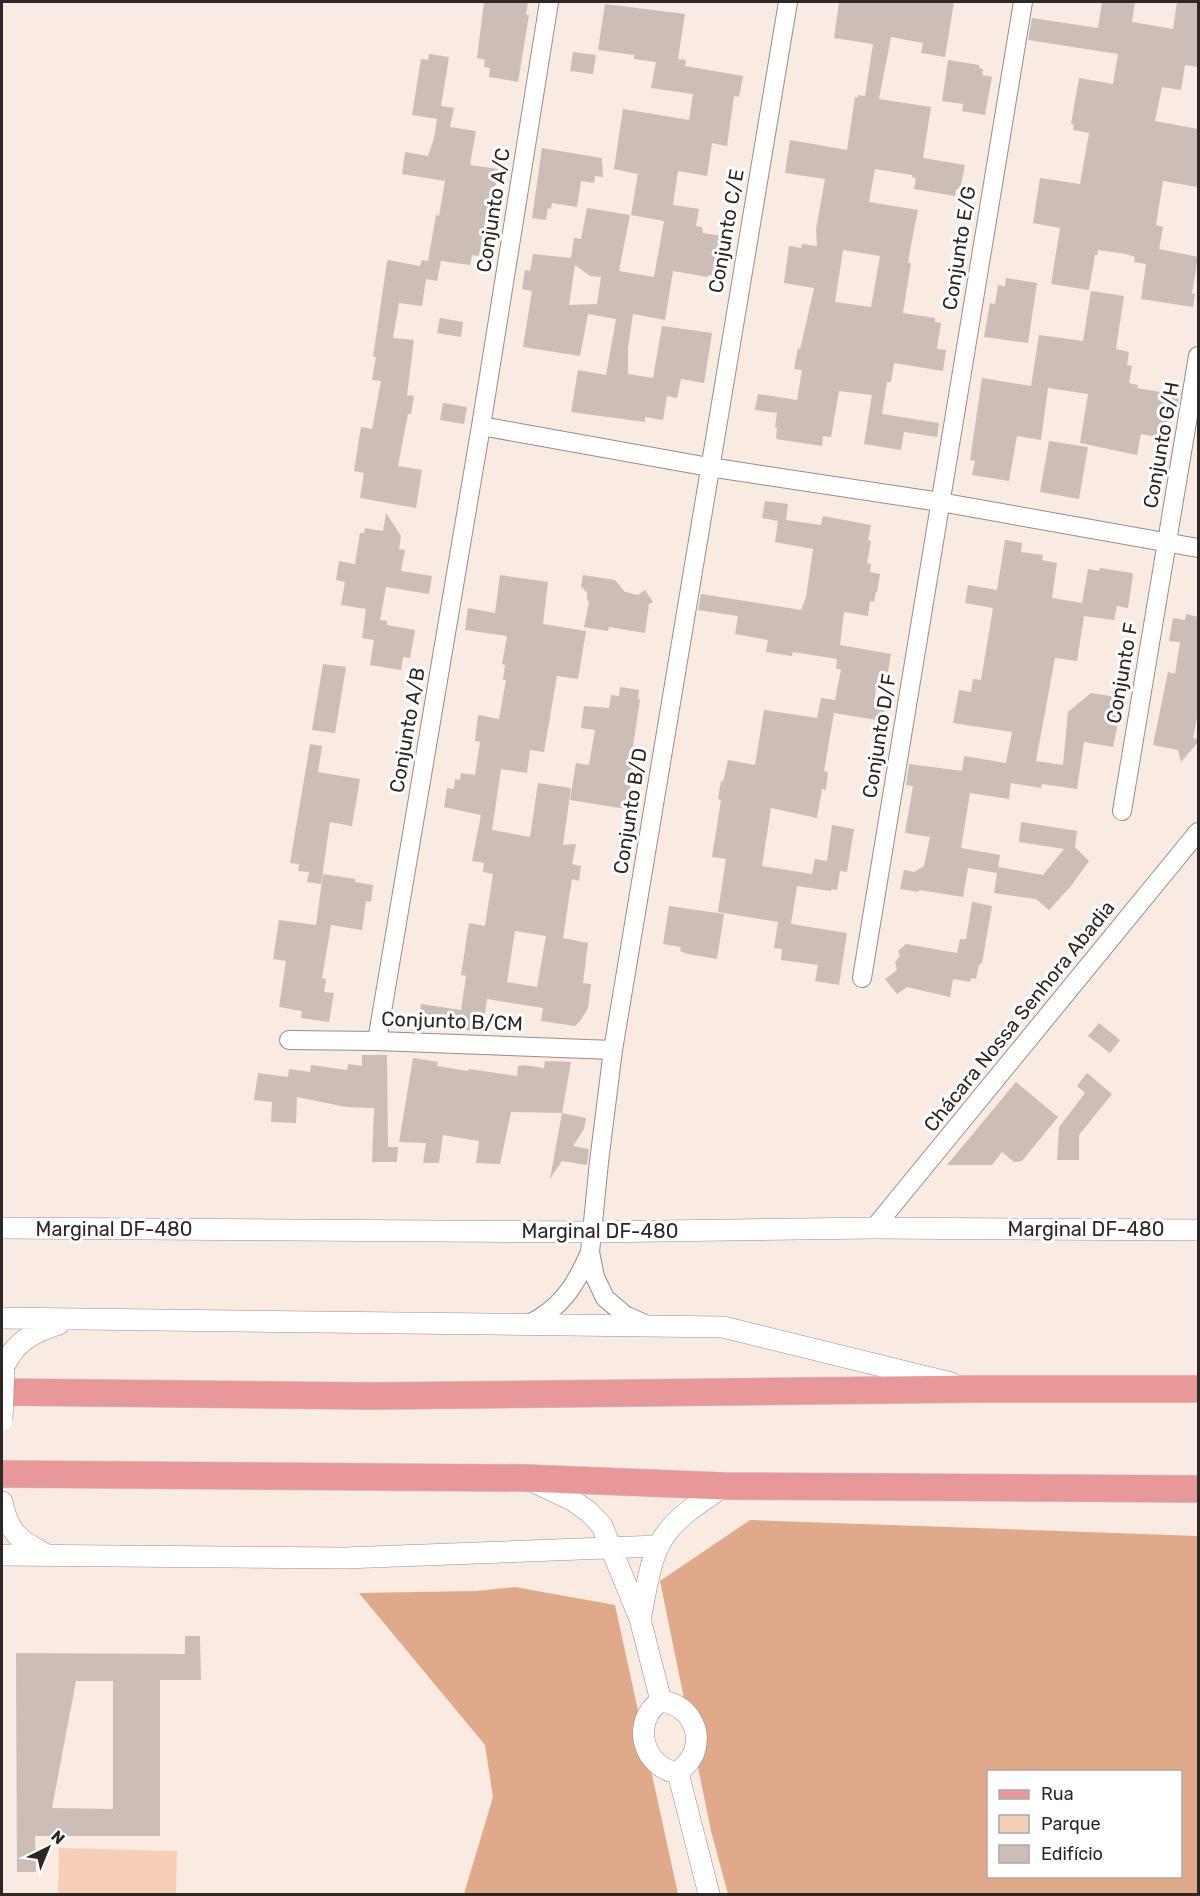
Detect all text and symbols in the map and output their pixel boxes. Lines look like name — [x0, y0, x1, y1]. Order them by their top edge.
street label: Conjunto A/C — [471, 146, 515, 274]
street label: Conjunto C/E — [703, 167, 749, 295]
street label: Conjunto E/G — [937, 184, 981, 312]
street label: Conjunto G/H — [1138, 380, 1184, 510]
street label: Conjunto F — [1101, 621, 1143, 725]
street label: Conjunto A/B — [384, 665, 430, 795]
street label: Conjunto D/F — [857, 672, 901, 800]
street label: Conjunto B/D — [608, 746, 652, 876]
street label: Chácara Nossa Senhora Abadia — [918, 896, 1120, 1136]
street label: Conjunto B/CM — [381, 1007, 523, 1035]
street label: Marginal DF-480 — [36, 1217, 192, 1241]
street label: Marginal DF-480 — [1008, 1217, 1164, 1241]
street label: Marginal DF-480 — [522, 1219, 678, 1243]
legend — [987, 1770, 1182, 1878]
text: Rua — [1041, 1783, 1074, 1805]
text: Parque — [1041, 1813, 1101, 1835]
north arrow — [18, 1818, 78, 1878]
text: N — [47, 1827, 69, 1848]
text: Edifício — [1041, 1843, 1103, 1865]

